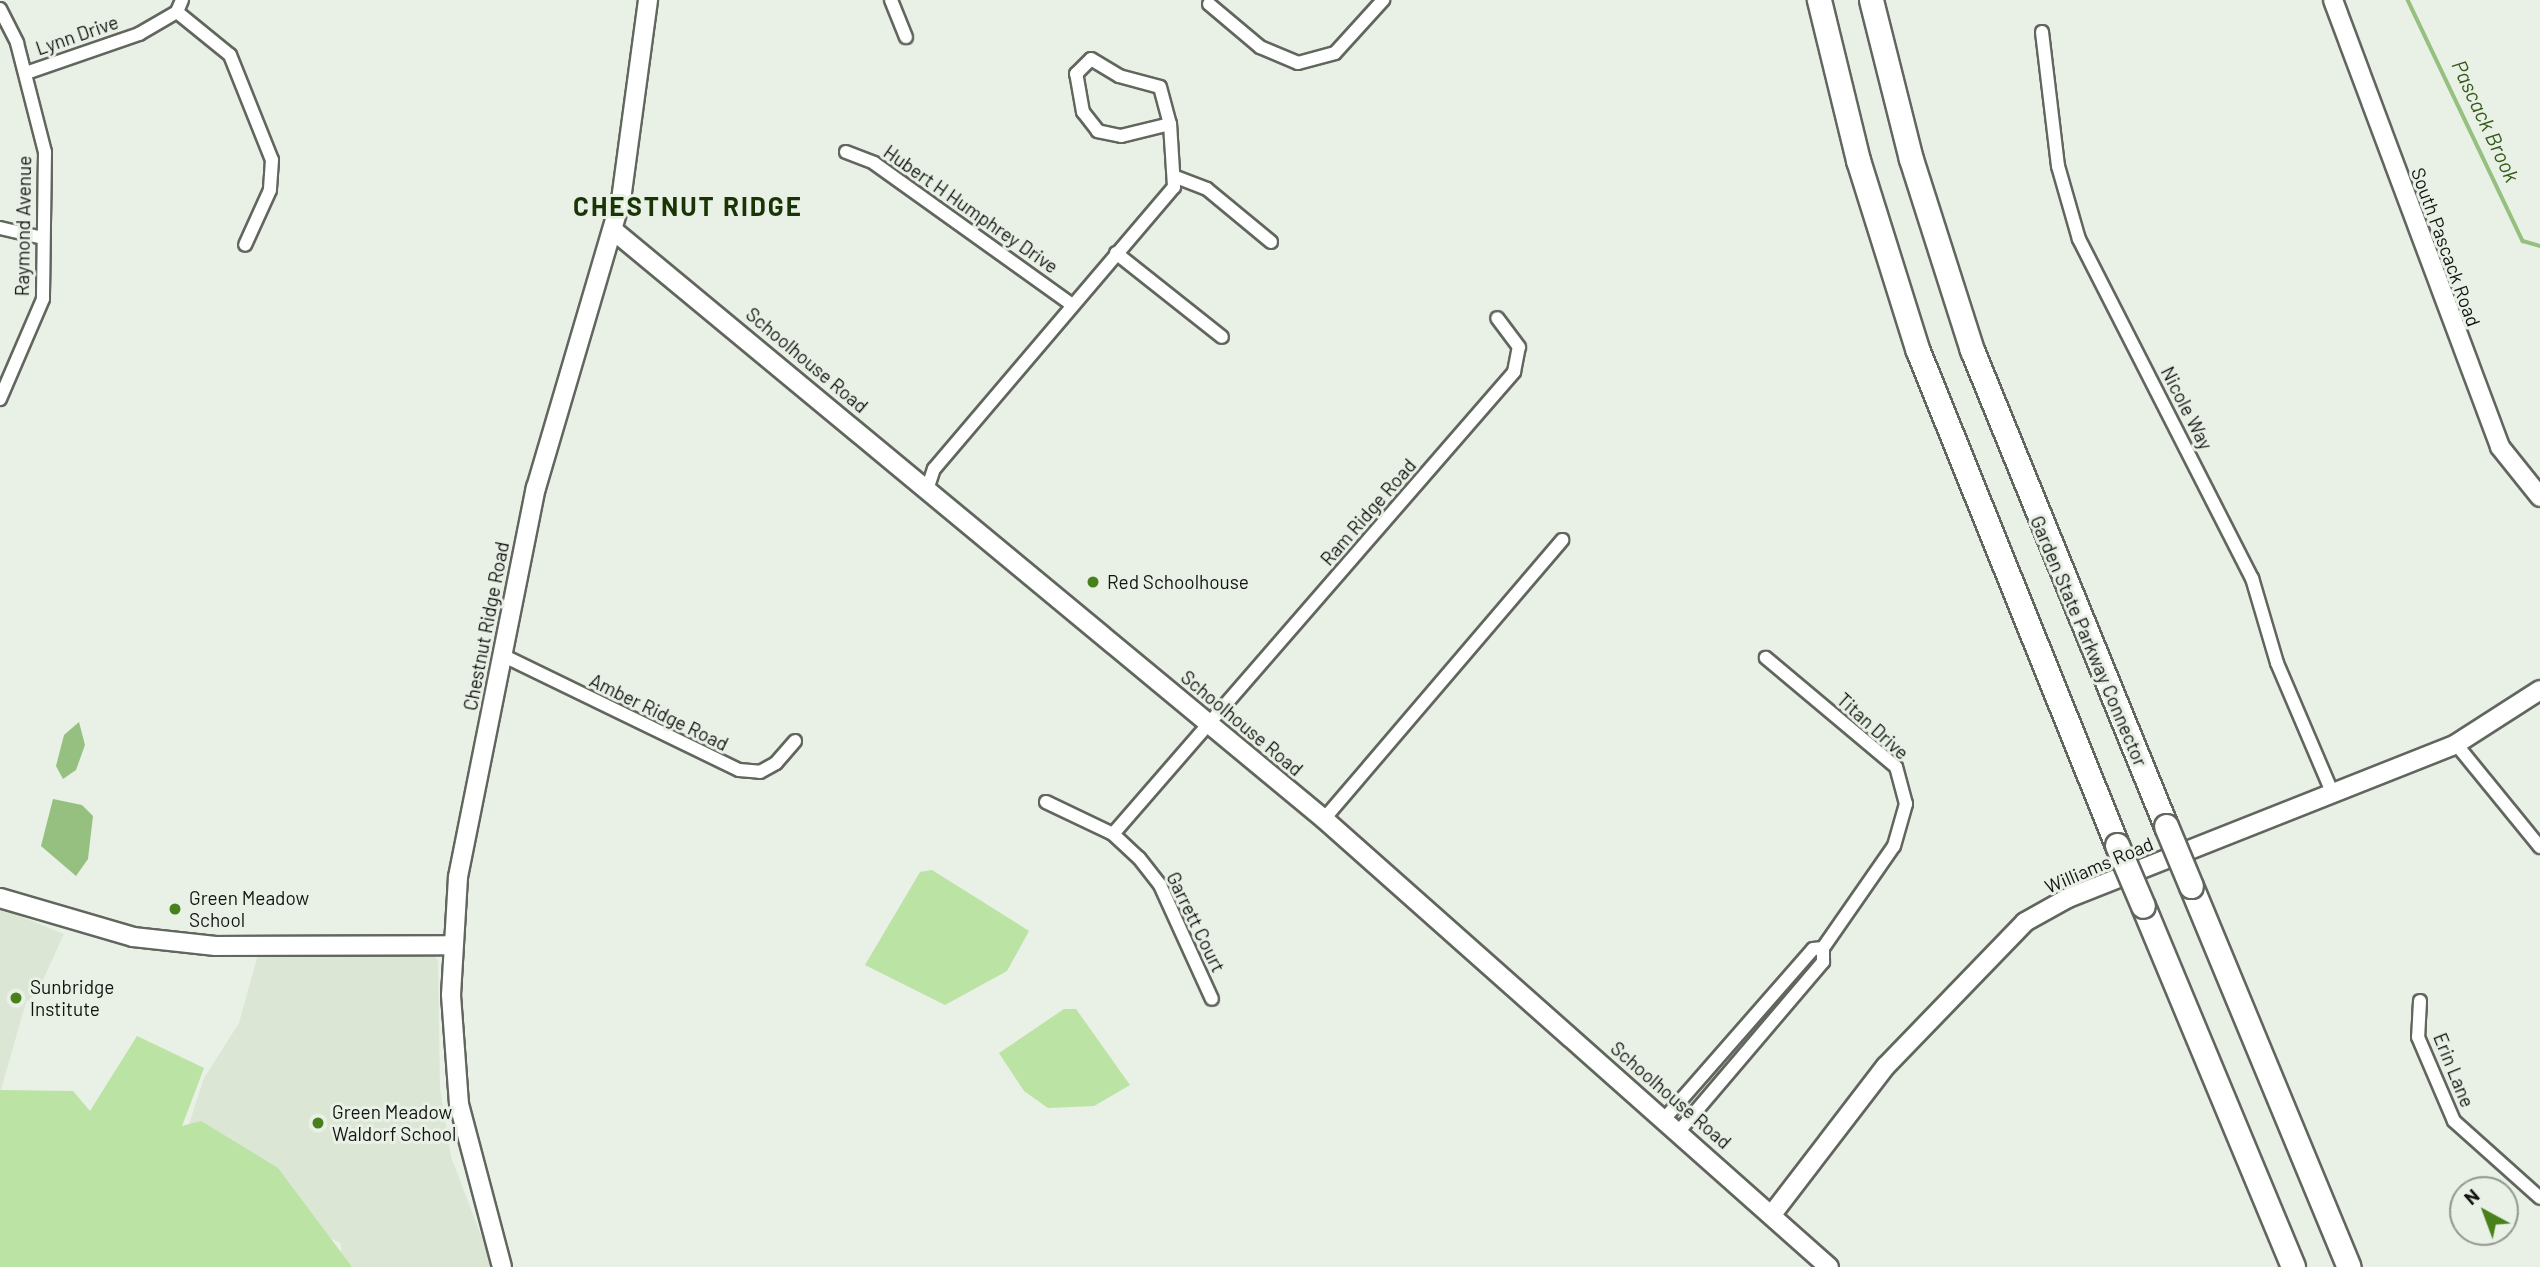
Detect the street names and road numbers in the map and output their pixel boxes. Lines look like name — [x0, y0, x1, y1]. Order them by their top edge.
street label: Lynn Drive — [33, 10, 121, 60]
street label: Hubert H Humphrey Drive — [879, 140, 1063, 278]
street label: Raymond Avenue — [10, 156, 36, 296]
street label: South Pascack Road — [2407, 164, 2485, 330]
street label: Schoolhouse Road — [741, 302, 873, 418]
street label: Nicole Way — [2156, 363, 2218, 453]
street label: Ram Ridge Road — [1316, 454, 1420, 570]
street label: Garden State Parkway Connector — [2026, 512, 2152, 770]
street label: Chestnut Ridge Road — [458, 540, 514, 712]
street label: Schoolhouse Road — [1176, 665, 1308, 781]
street label: Amber Ridge Road — [586, 669, 732, 755]
street label: Titan Drive — [1833, 688, 1913, 764]
street label: Williams Road — [2041, 832, 2157, 898]
street label: Garrett Court — [1162, 868, 1230, 976]
street label: Erin Lane — [2429, 1030, 2479, 1110]
street label: Schoolhouse Road — [1606, 1037, 1736, 1153]

